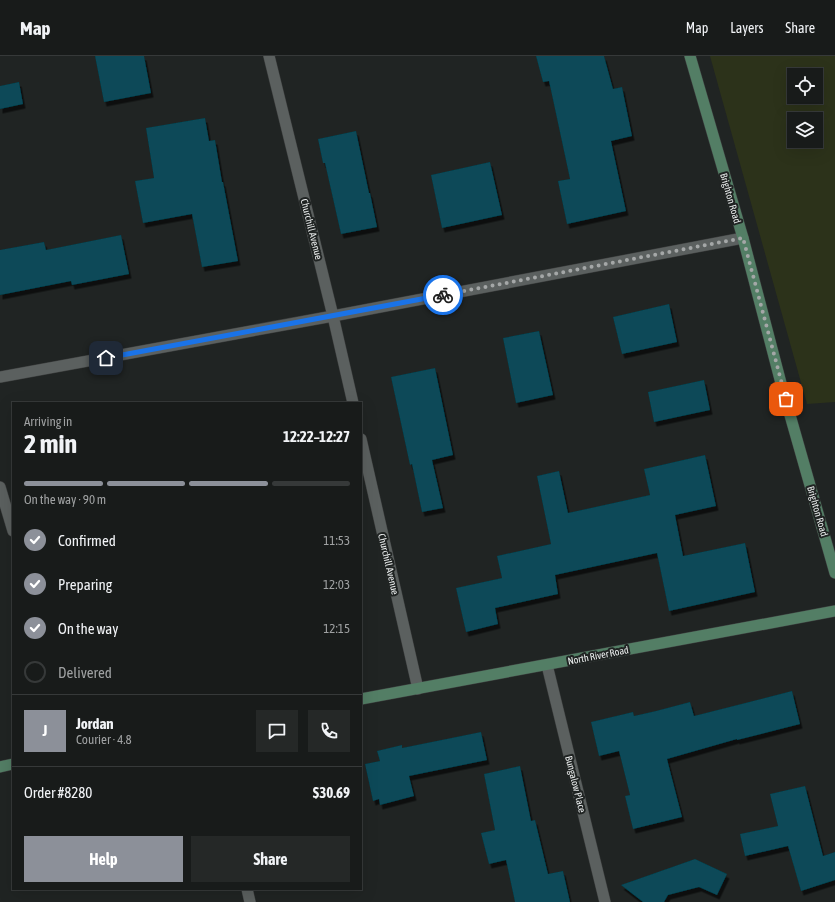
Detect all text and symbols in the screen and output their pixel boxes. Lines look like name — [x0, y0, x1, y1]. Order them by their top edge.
text: Map — [20, 17, 51, 39]
text: Map — [686, 20, 708, 36]
text: Layers — [730, 20, 763, 36]
text: Share — [785, 20, 815, 36]
map controls — [787, 68, 823, 148]
button: locate — [787, 68, 823, 104]
button: layers — [787, 112, 823, 148]
street label: Brighton Road — [718, 172, 743, 225]
street label: Churchill Avenue — [299, 198, 325, 261]
courier — [423, 275, 463, 315]
icon: bike — [432, 284, 454, 306]
pin — [89, 341, 123, 375]
icon: home — [95, 347, 117, 369]
pin — [769, 382, 803, 416]
icon: bag — [775, 388, 797, 410]
text: Arriving in — [24, 414, 72, 429]
text: 12:22–12:27 — [283, 428, 350, 445]
text: 2 min — [24, 429, 77, 459]
street label: Brighton Road — [805, 485, 830, 538]
text: On the way · 90 m — [24, 492, 106, 507]
icon: check — [24, 529, 46, 551]
text: Confirmed — [58, 532, 116, 549]
text: 11:53 — [323, 533, 350, 548]
street label: Churchill Avenue — [376, 533, 401, 596]
icon: check — [24, 573, 46, 595]
text: Preparing — [58, 576, 112, 593]
text: 12:03 — [323, 577, 350, 592]
icon: check — [24, 617, 46, 639]
text: On the way — [58, 620, 119, 637]
text: 12:15 — [323, 621, 350, 636]
street label: North River Road — [567, 644, 630, 667]
text: Delivered — [58, 664, 112, 681]
button: chat — [256, 710, 298, 752]
button: phone — [308, 710, 350, 752]
text: Jordan — [76, 715, 114, 732]
text: J — [43, 722, 47, 739]
text: Courier · 4.8 — [76, 732, 132, 747]
street label: Bungalow Place — [563, 755, 588, 814]
text: Order #8280 — [24, 784, 92, 801]
text: $30.69 — [313, 784, 350, 801]
button: Help — [24, 836, 183, 882]
button: Share — [191, 836, 350, 882]

